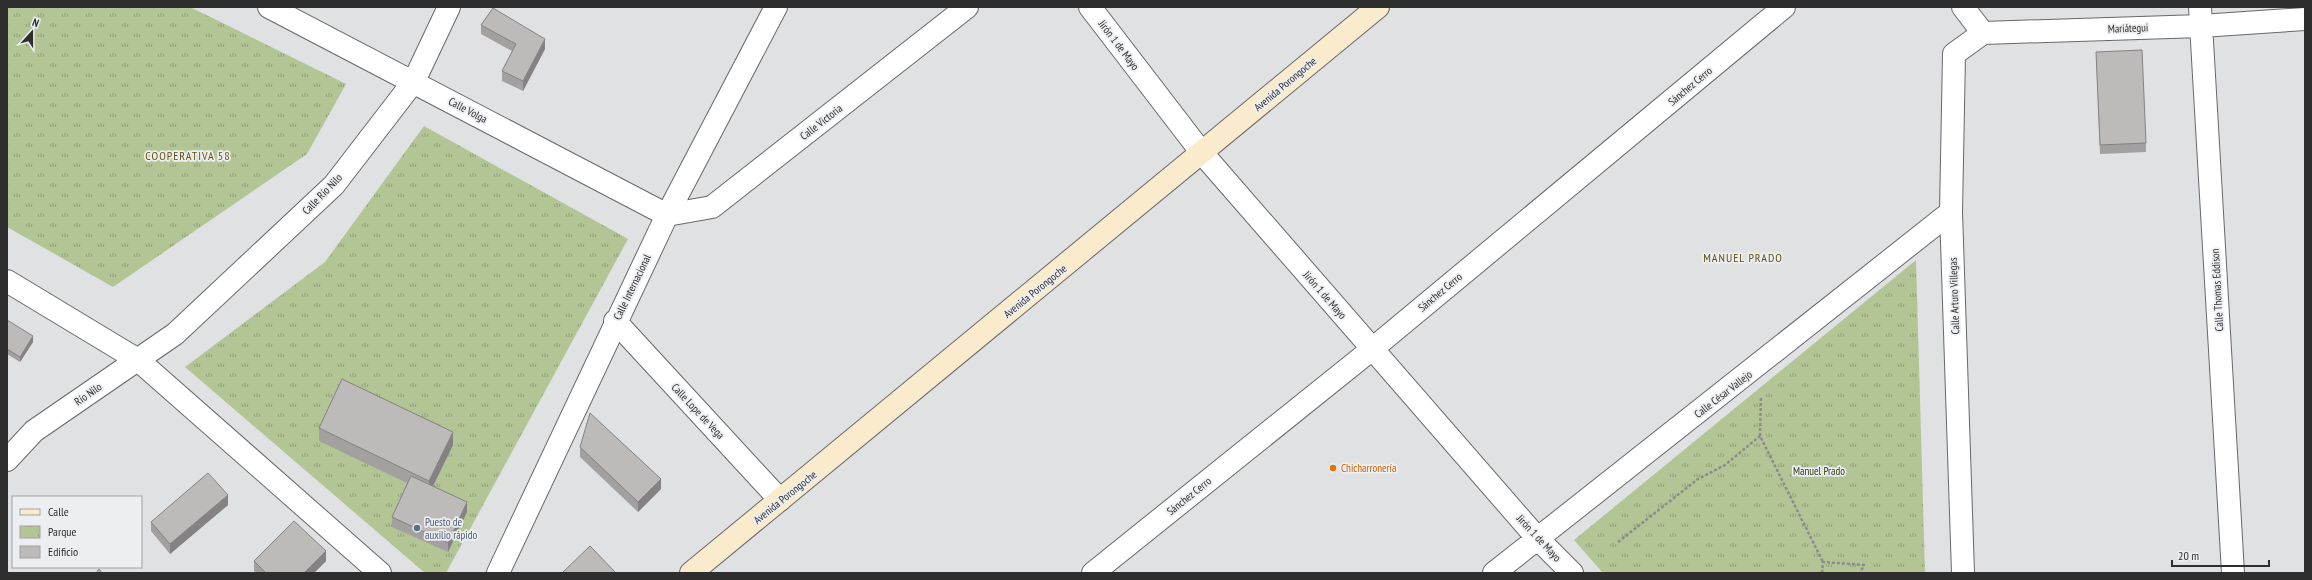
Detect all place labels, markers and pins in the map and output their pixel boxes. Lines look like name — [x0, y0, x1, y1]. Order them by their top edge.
place label: Chicharronería — [1341, 461, 1396, 475]
marker: Chicharronería — [1328, 463, 1338, 473]
place label: Puesto de auxilio rápido — [425, 515, 477, 542]
marker: Puesto de auxilio rápido — [412, 523, 422, 533]

